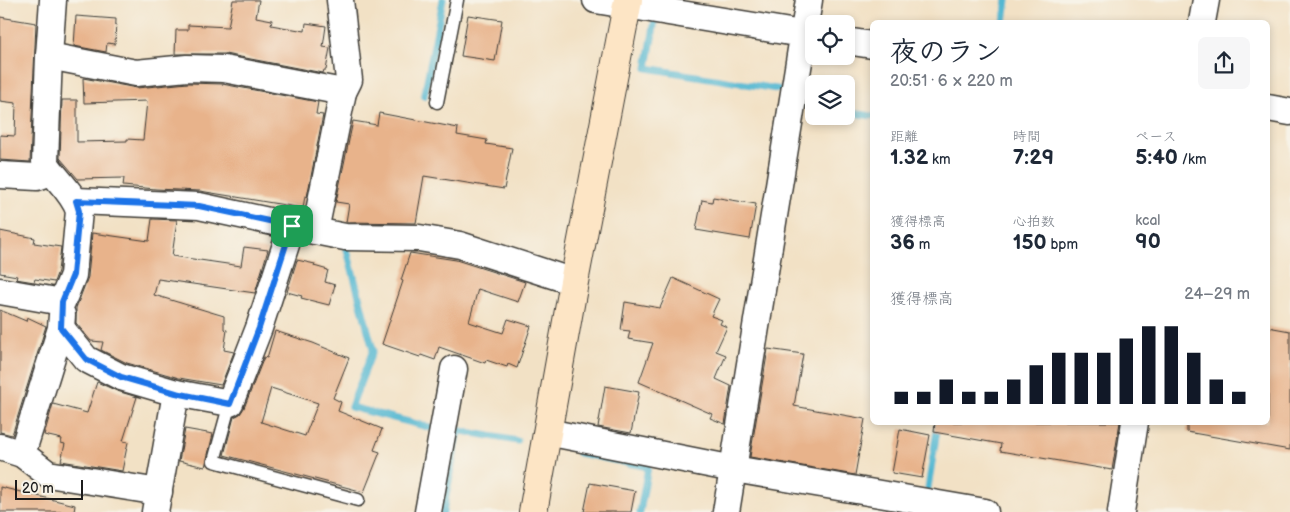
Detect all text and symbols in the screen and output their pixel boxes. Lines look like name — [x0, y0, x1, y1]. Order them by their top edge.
map controls — [805, 15, 855, 125]
button: locate — [805, 15, 855, 65]
text: 夜のラン — [890, 36, 1002, 69]
button: share — [1198, 37, 1250, 89]
text: 20:51 · 6 × 220 m — [890, 72, 1013, 91]
button: layers — [805, 75, 855, 125]
text: 距離 — [890, 128, 918, 145]
text: 時間 — [1013, 128, 1041, 145]
text: ペース — [1135, 128, 1177, 145]
text: 1.32 — [890, 145, 928, 170]
text: 7:29 — [1013, 145, 1054, 170]
text: 5:40 — [1135, 145, 1178, 170]
text: km — [928, 151, 951, 168]
text: /km — [1178, 151, 1206, 168]
pin — [271, 205, 313, 247]
icon: arrive — [278, 212, 306, 240]
text: kcal — [1135, 212, 1160, 229]
text: 獲得標高 — [890, 213, 946, 230]
text: 心拍数 — [1013, 213, 1055, 230]
text: 90 — [1135, 229, 1161, 254]
text: 36 — [890, 230, 915, 255]
text: 150 — [1013, 230, 1047, 255]
text: m — [915, 236, 930, 253]
text: bpm — [1047, 236, 1078, 253]
text: 24–29 m — [1184, 285, 1250, 304]
text: 獲得標高 — [890, 290, 954, 309]
scale bar — [15, 477, 82, 500]
text: 20 m — [22, 480, 54, 497]

